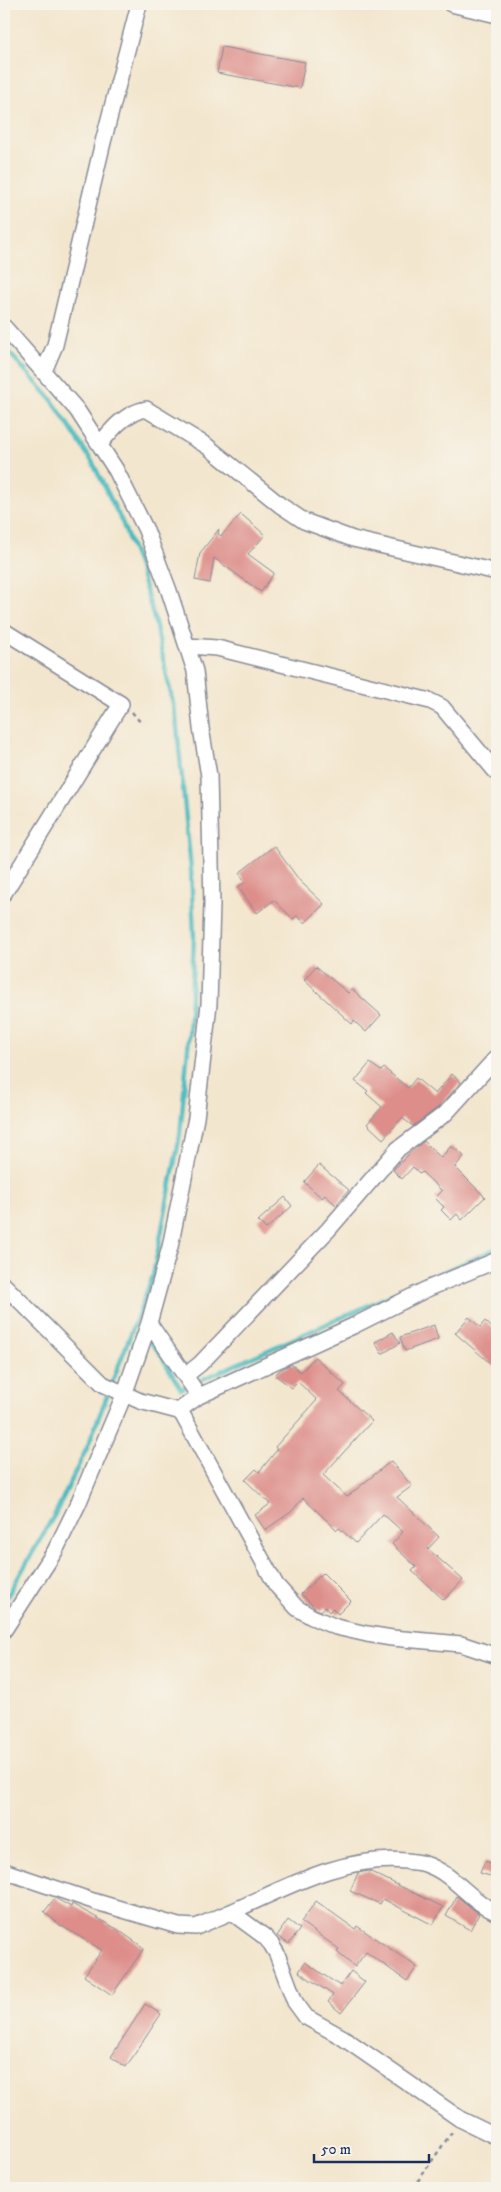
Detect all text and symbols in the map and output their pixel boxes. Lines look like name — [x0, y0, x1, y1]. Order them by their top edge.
scale bar — [314, 2132, 428, 2164]
text: 50 m — [321, 2140, 351, 2159]

